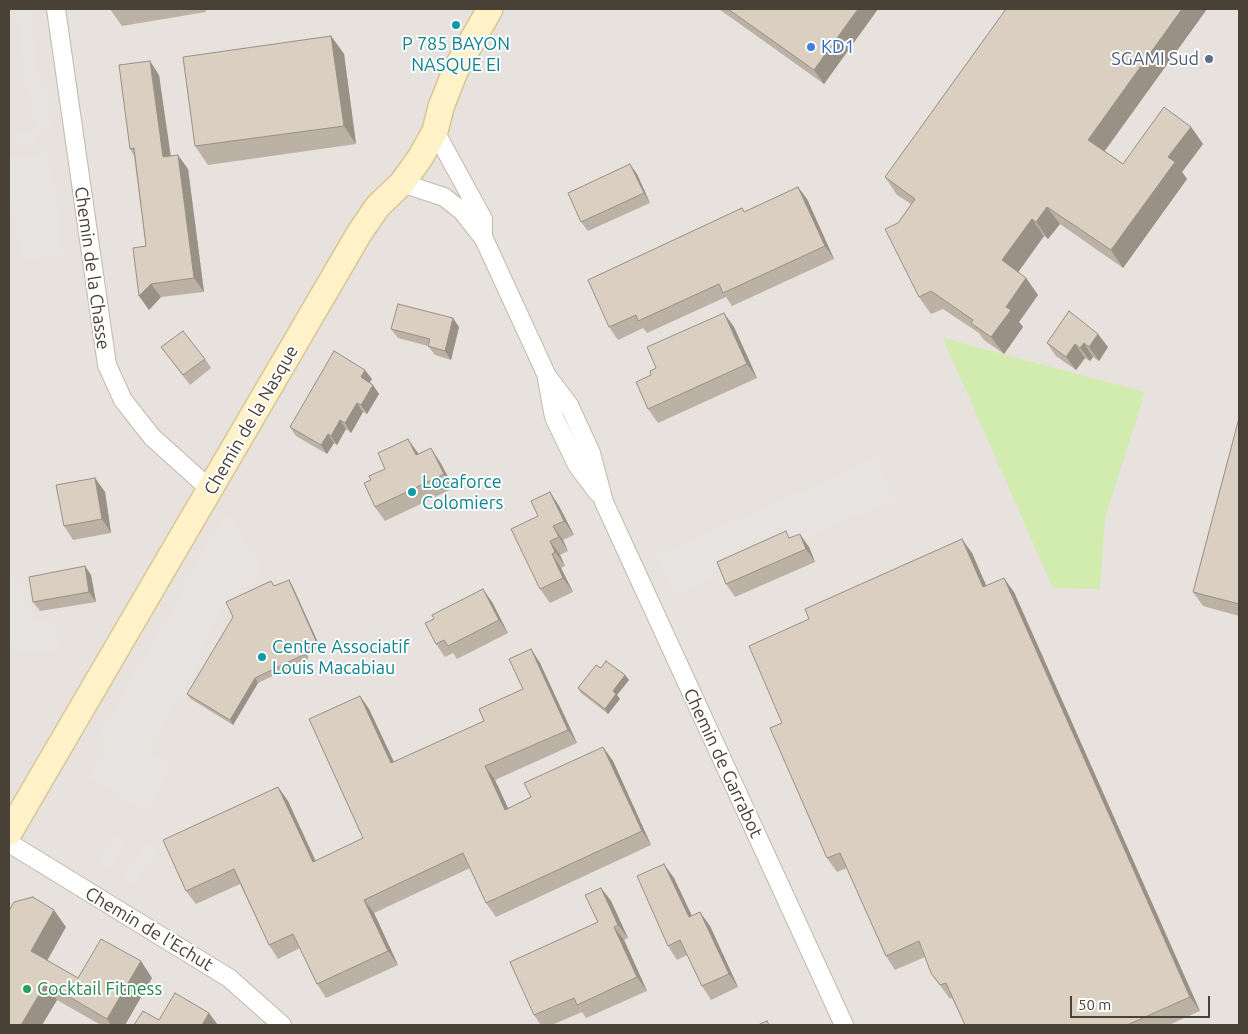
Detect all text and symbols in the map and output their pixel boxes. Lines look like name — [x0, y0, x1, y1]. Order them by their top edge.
marker: P 785 BAYON NASQUE EI — [450, 19, 462, 31]
place label: P 785 BAYON NASQUE EI — [402, 33, 510, 76]
place label: KD1 — [821, 36, 855, 58]
marker: KD1 — [805, 41, 817, 53]
place label: SGAMI Sud — [1111, 48, 1199, 70]
marker: SGAMI Sud — [1203, 53, 1215, 65]
street label: Chemin de la Chasse — [70, 185, 114, 351]
street label: Chemin de la Nasque — [199, 341, 303, 499]
place label: Locaforce Colomiers — [422, 471, 503, 514]
marker: Locaforce Colomiers — [406, 486, 418, 498]
place label: Centre Associatif Louis Macabiau — [272, 636, 410, 679]
marker: Centre Associatif Louis Macabiau — [256, 651, 268, 663]
street label: Chemin de Garrabot — [679, 685, 767, 841]
street label: Chemin de l'Echut — [81, 882, 217, 976]
place label: Cocktail Fitness — [37, 978, 162, 1000]
marker: Cocktail Fitness — [21, 983, 33, 995]
scale bar — [1073, 986, 1213, 1018]
text: 50 m — [1078, 996, 1111, 1013]

